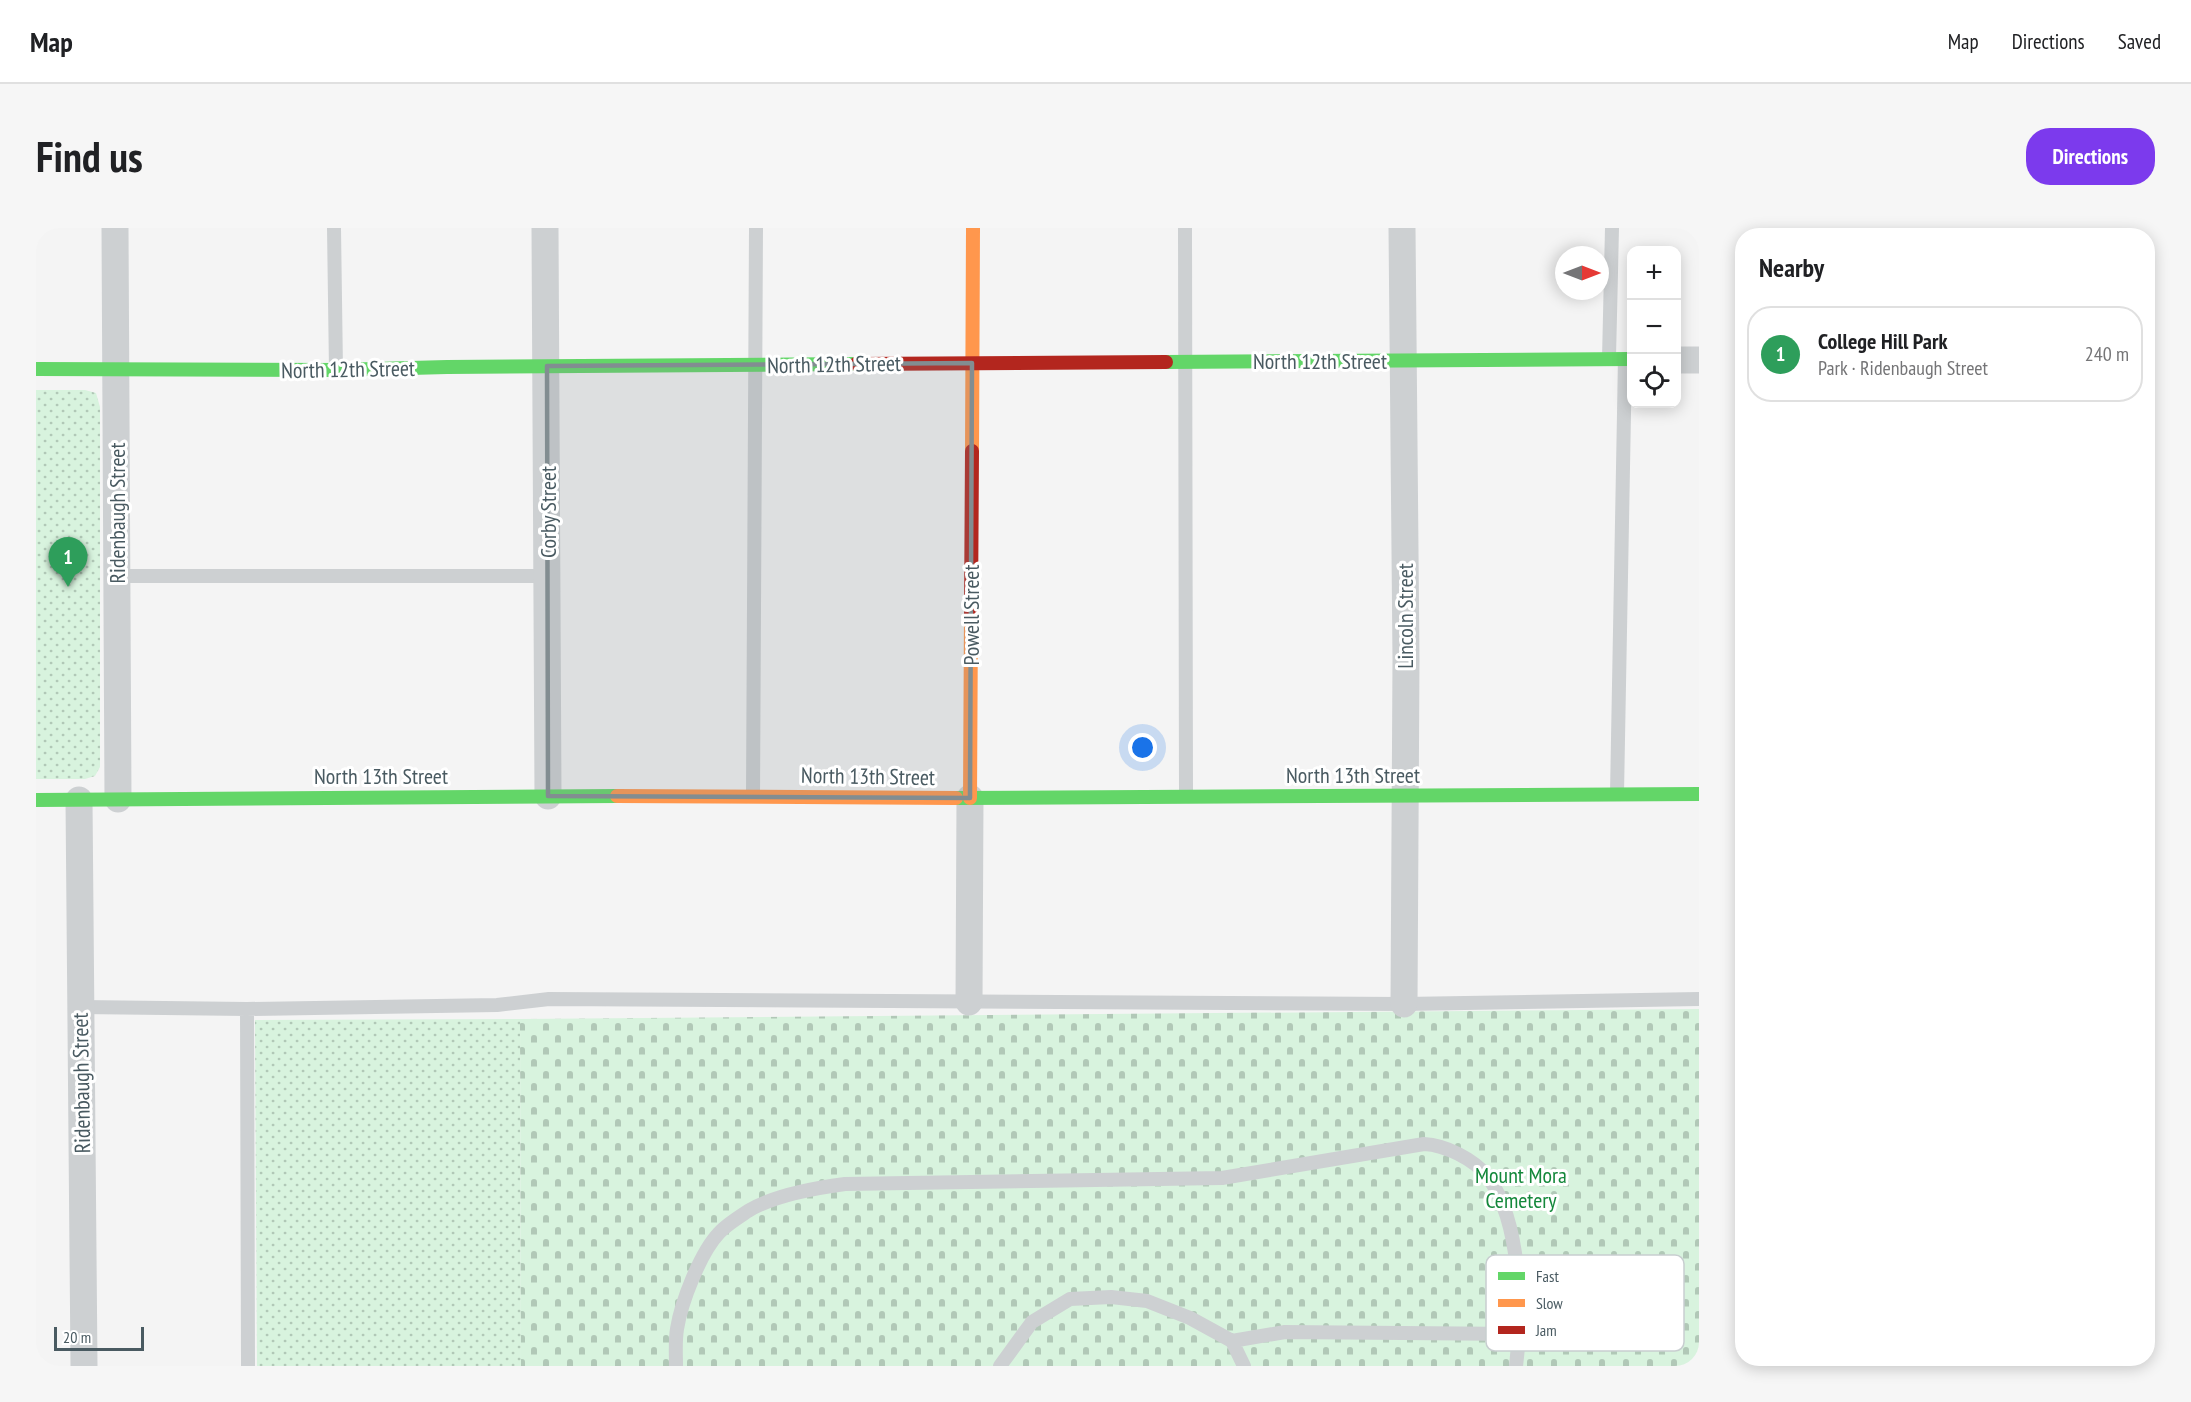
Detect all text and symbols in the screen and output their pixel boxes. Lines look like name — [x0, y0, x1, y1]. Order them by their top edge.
text: Map — [30, 23, 73, 60]
text: Map — [1948, 28, 1979, 55]
text: Directions — [2012, 28, 2085, 55]
text: Saved — [2118, 28, 2161, 55]
button: Directions — [2026, 128, 2155, 185]
text: Find us — [36, 129, 143, 184]
north arrow — [1555, 246, 1609, 300]
map controls — [1627, 246, 1681, 408]
button: + — [1627, 246, 1681, 300]
text: Nearby — [1759, 251, 1824, 284]
button: − — [1627, 300, 1681, 354]
text: College Hill Park — [1818, 327, 1947, 355]
text: 1 — [1776, 341, 1785, 367]
text: 240 m — [2085, 341, 2129, 367]
street label: North 12th Street — [1253, 347, 1387, 375]
street label: North 12th Street — [767, 349, 901, 379]
street label: North 12th Street — [281, 354, 415, 384]
button: locate — [1627, 354, 1681, 408]
text: Park · Ridenbaugh Street — [1818, 355, 1988, 381]
street label: Ridenbaugh Street — [103, 443, 131, 583]
street label: Corby Street — [534, 466, 562, 558]
pin: 1 — [48, 538, 87, 587]
street label: Lincoln Street — [1391, 563, 1419, 669]
street label: Powell Street — [957, 565, 985, 665]
your location — [1128, 733, 1157, 762]
street label: North 13th Street — [801, 761, 935, 791]
street label: North 13th Street — [1286, 761, 1420, 789]
street label: North 13th Street — [314, 762, 448, 790]
street label: Ridenbaugh Street — [66, 1012, 96, 1154]
park label: Mount Mora Cemetery — [1475, 1161, 1567, 1214]
legend — [1486, 1255, 1684, 1351]
text: Fast — [1536, 1266, 1559, 1286]
text: Slow — [1536, 1293, 1563, 1313]
text: Jam — [1535, 1320, 1557, 1340]
scale bar — [54, 1324, 144, 1352]
text: 20 m — [63, 1327, 91, 1347]

